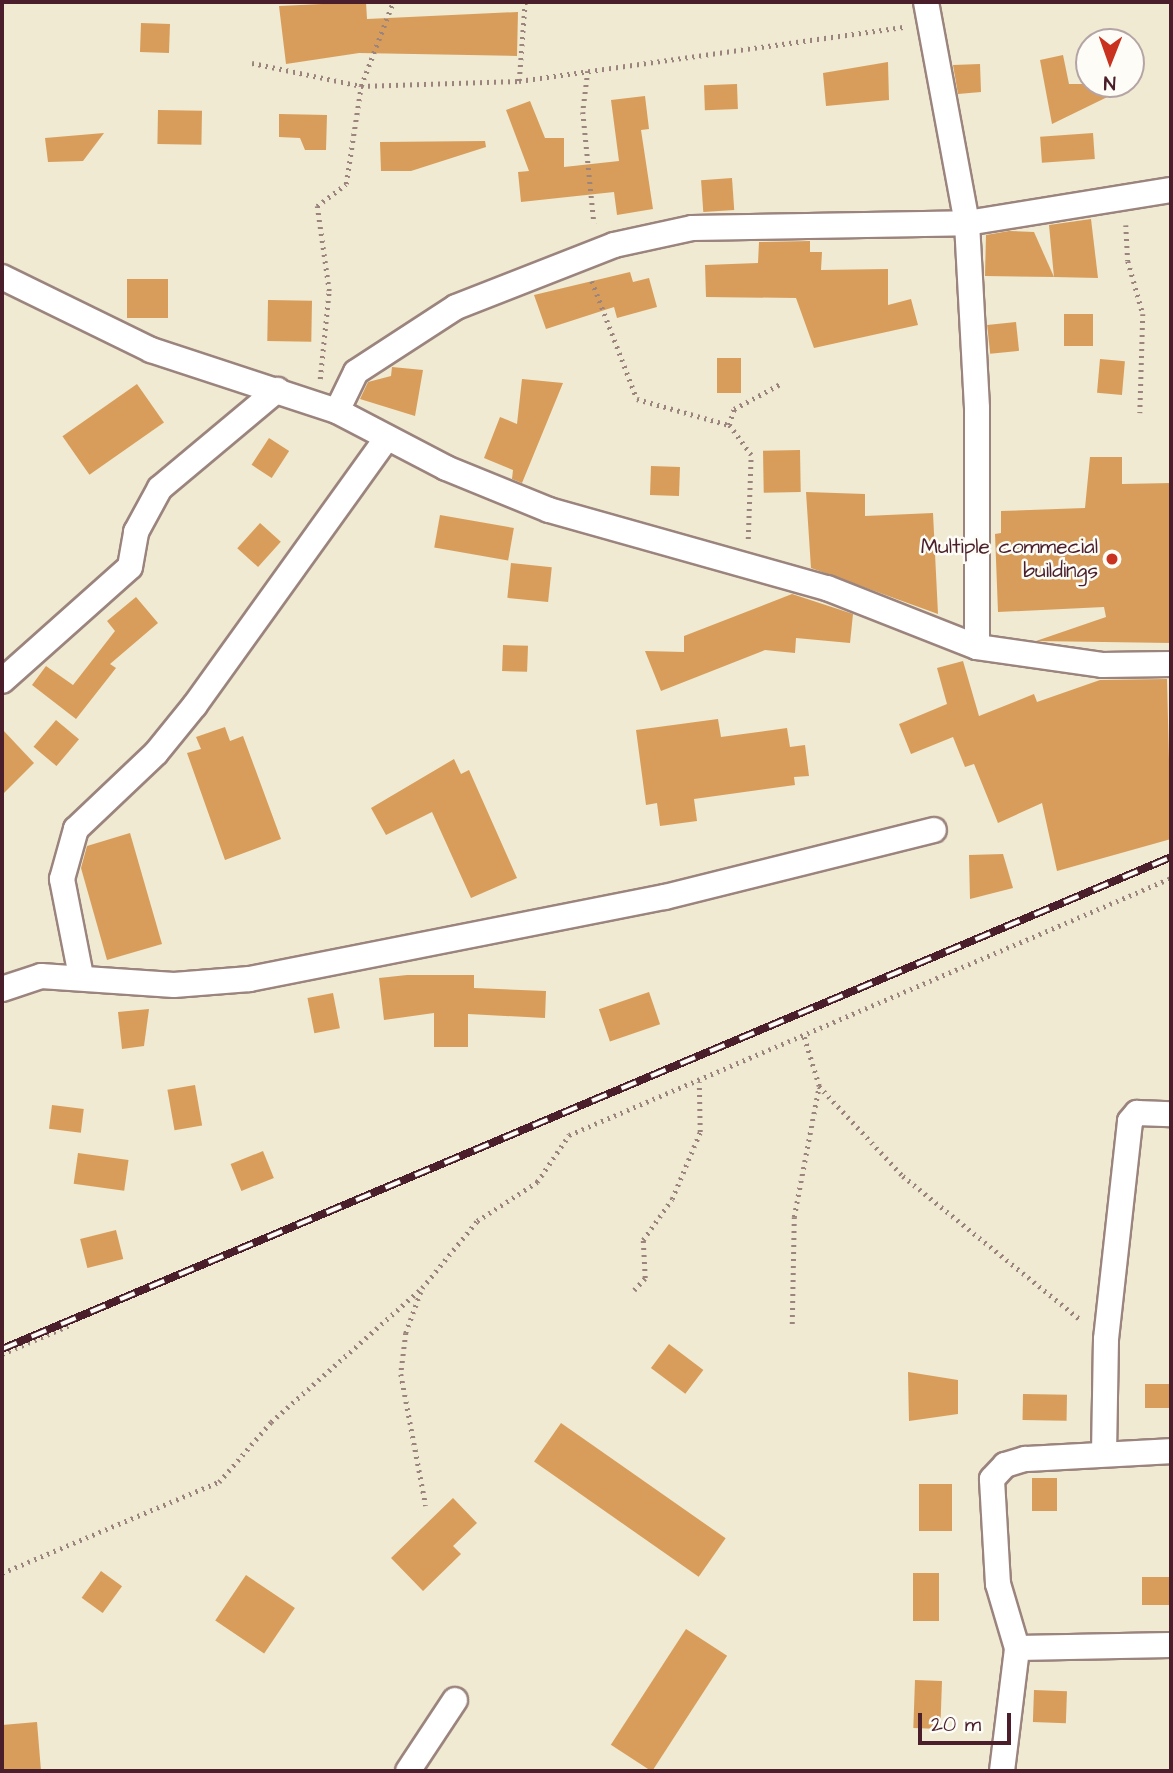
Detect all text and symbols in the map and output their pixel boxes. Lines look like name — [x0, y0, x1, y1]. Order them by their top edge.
north arrow — [1075, 28, 1145, 98]
text: N — [1103, 69, 1116, 96]
place label: Multiple commecial buildings — [921, 534, 1098, 584]
marker: Multiple commecial buildings — [1104, 551, 1120, 567]
scale bar — [921, 1700, 1014, 1744]
text: 20 m — [931, 1710, 981, 1739]

